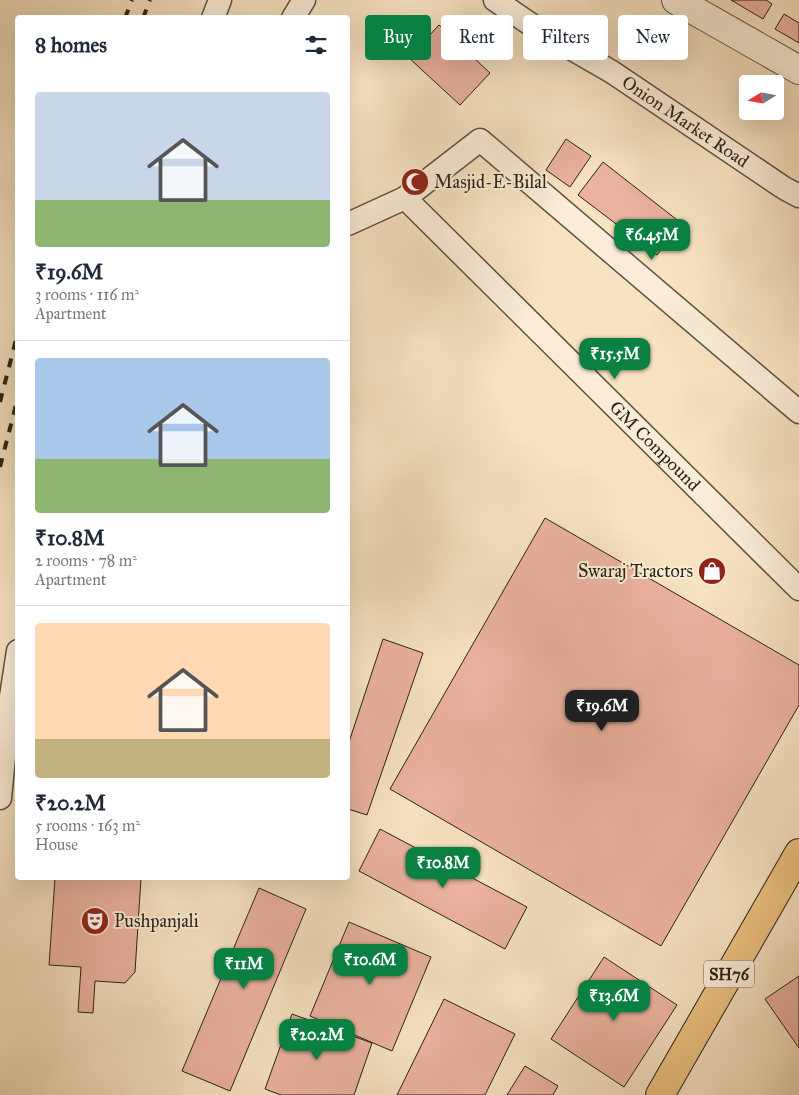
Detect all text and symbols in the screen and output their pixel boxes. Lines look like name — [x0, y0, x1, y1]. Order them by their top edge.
chip: Buy — [365, 15, 431, 60]
chip: Rent — [441, 15, 513, 60]
chip: Filters — [523, 15, 608, 60]
chip: New — [618, 15, 688, 60]
icon: filters — [302, 31, 330, 59]
text: 8 homes — [35, 32, 107, 58]
street label: Onion Market Road — [618, 71, 753, 172]
north arrow — [739, 75, 784, 120]
map controls — [739, 75, 784, 120]
icon: home — [138, 125, 228, 215]
mosque icon: Masjid-E-Bilal — [400, 167, 430, 197]
place label: Masjid-E-Bilal — [434, 171, 547, 193]
pin: ₹6.45M — [611, 218, 693, 261]
text: ₹6.45M — [625, 225, 679, 244]
text: ₹19.6M — [35, 259, 103, 285]
text: 3 rooms · 116 m² — [35, 285, 139, 304]
text: Apartment — [35, 304, 107, 323]
pin: ₹15.5M — [574, 338, 656, 380]
text: ₹15.5M — [590, 344, 640, 363]
icon: home — [138, 390, 228, 480]
street label: GM Compound — [605, 396, 705, 496]
text: ₹10.8M — [35, 525, 105, 551]
text: 2 rooms · 78 m² — [35, 551, 137, 570]
shop icon: Swaraj Tractors — [697, 556, 727, 586]
place label: Swaraj Tractors — [578, 560, 693, 582]
text: Apartment — [35, 570, 107, 589]
icon: home — [138, 655, 228, 745]
pin: ₹19.6M — [561, 690, 643, 732]
text: ₹19.6M — [576, 696, 628, 715]
text: ₹20.2M — [35, 790, 106, 816]
text: 5 rooms · 163 m² — [35, 816, 140, 835]
text: House — [35, 835, 78, 854]
pin: ₹10.8M — [402, 846, 484, 889]
text: ₹10.8M — [416, 853, 470, 872]
theatre icon: Pushpanjali — [80, 906, 110, 936]
place label: Pushpanjali — [114, 910, 199, 932]
pin: ₹10.6M — [329, 944, 411, 986]
pin: ₹11M — [214, 948, 274, 990]
text: ₹10.6M — [344, 950, 396, 969]
text: ₹11M — [225, 954, 263, 973]
road number: SH76 — [704, 961, 754, 988]
pin: ₹13.6M — [573, 980, 655, 1022]
text: ₹13.6M — [589, 986, 639, 1005]
pin: ₹20.2M — [276, 1018, 358, 1061]
text: ₹20.2M — [290, 1025, 344, 1044]

